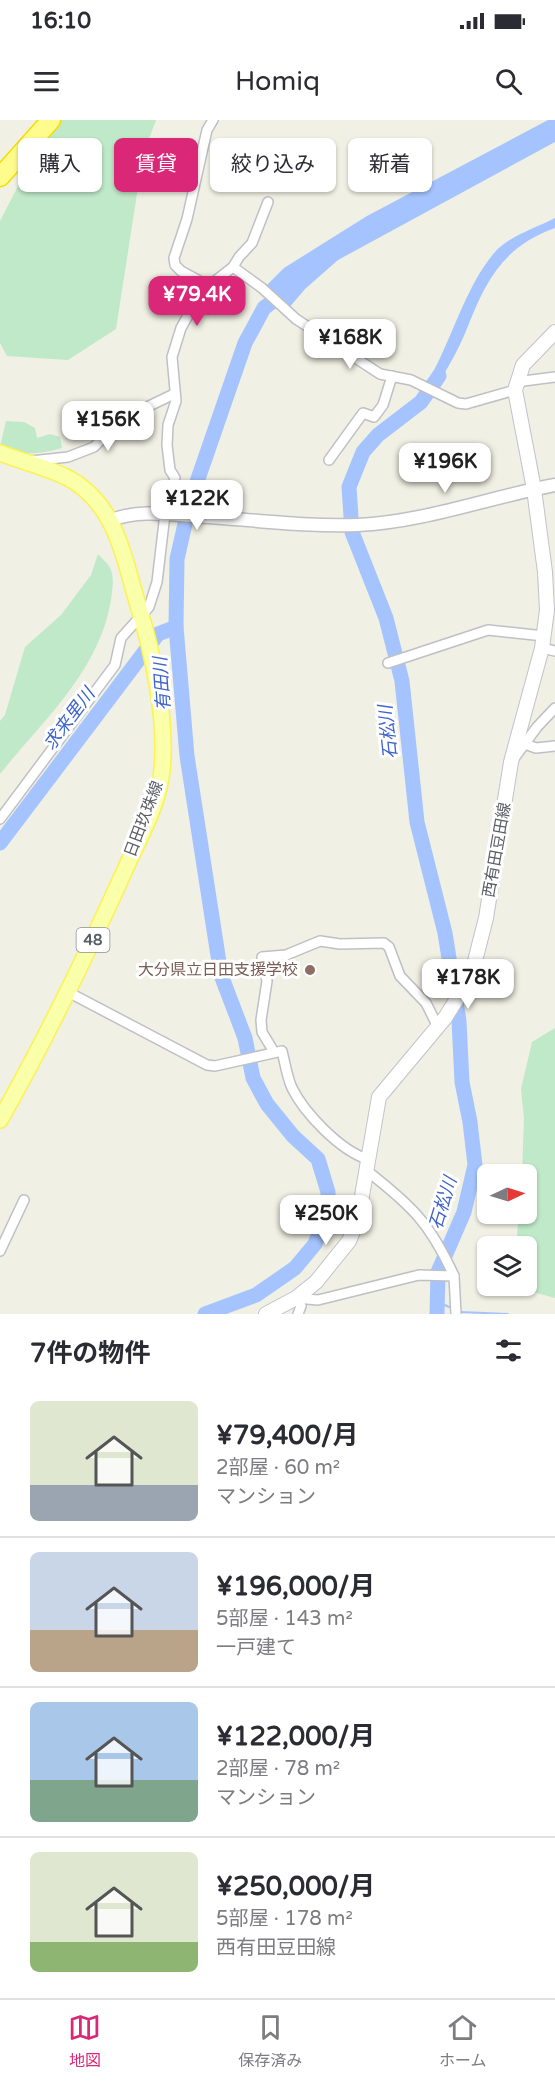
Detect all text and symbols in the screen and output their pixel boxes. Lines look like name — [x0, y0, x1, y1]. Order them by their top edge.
text: 16:10 — [30, 8, 91, 34]
icon: menu — [30, 65, 63, 98]
text: Homiq — [235, 65, 320, 98]
icon: search — [492, 65, 525, 98]
chip: 購入 — [18, 138, 102, 192]
chip: 賃貸 — [114, 138, 198, 192]
chip: 絞り込み — [210, 138, 336, 192]
chip: 新着 — [348, 138, 432, 192]
pin: ¥79.4K — [148, 276, 246, 327]
text: ¥79.4K — [162, 283, 232, 307]
pin: ¥168K — [308, 319, 392, 370]
text: ¥168K — [318, 326, 382, 350]
pin: ¥156K — [66, 401, 150, 452]
text: ¥156K — [76, 408, 140, 432]
pin: ¥196K — [403, 443, 487, 494]
text: ¥196K — [413, 450, 477, 474]
pin: ¥122K — [155, 480, 239, 531]
text: ¥122K — [165, 487, 229, 511]
water label: 有田川 — [149, 654, 175, 712]
water label: 求来里川 — [39, 682, 101, 754]
water label: 石松川 — [374, 702, 402, 760]
street label: 日田玖珠線 — [120, 778, 168, 860]
street label: 西有田豆田線 — [479, 801, 515, 899]
road number: 48 — [76, 928, 110, 952]
pin: ¥178K — [426, 959, 510, 1010]
place label: 大分県立日田支援学校 — [138, 960, 298, 980]
marker: 大分県立日田支援学校 — [303, 963, 317, 977]
text: ¥178K — [436, 966, 500, 990]
north arrow — [477, 1164, 537, 1224]
map controls — [477, 1164, 537, 1296]
water label: 石松川 — [425, 1172, 462, 1232]
pin: ¥250K — [284, 1195, 368, 1246]
text: ¥250K — [294, 1202, 358, 1226]
button: layers — [477, 1236, 537, 1296]
icon: filters — [492, 1334, 525, 1367]
text: 7件の物件 — [30, 1338, 150, 1369]
text: ¥79,400/月 — [216, 1420, 359, 1451]
icon: home — [78, 1425, 150, 1497]
text: 2部屋 · 60 m² — [216, 1456, 340, 1480]
text: マンション — [216, 1485, 316, 1509]
text: ¥196,000/月 — [216, 1571, 375, 1602]
icon: home — [78, 1576, 150, 1648]
text: 5部屋 · 143 m² — [216, 1607, 353, 1631]
text: 一戸建て — [216, 1636, 296, 1660]
text: ¥122,000/月 — [216, 1721, 375, 1752]
icon: home — [78, 1726, 150, 1798]
text: 2部屋 · 78 m² — [216, 1757, 340, 1781]
text: マンション — [216, 1786, 316, 1810]
text: ¥250,000/月 — [216, 1871, 375, 1902]
icon: home — [78, 1876, 150, 1948]
text: 5部屋 · 178 m² — [216, 1907, 353, 1931]
text: 西有田豆田線 — [216, 1936, 336, 1960]
tab: 地図 — [68, 2011, 101, 2071]
tab: 保存済み — [238, 2011, 302, 2071]
tab: ホーム — [439, 2011, 487, 2071]

